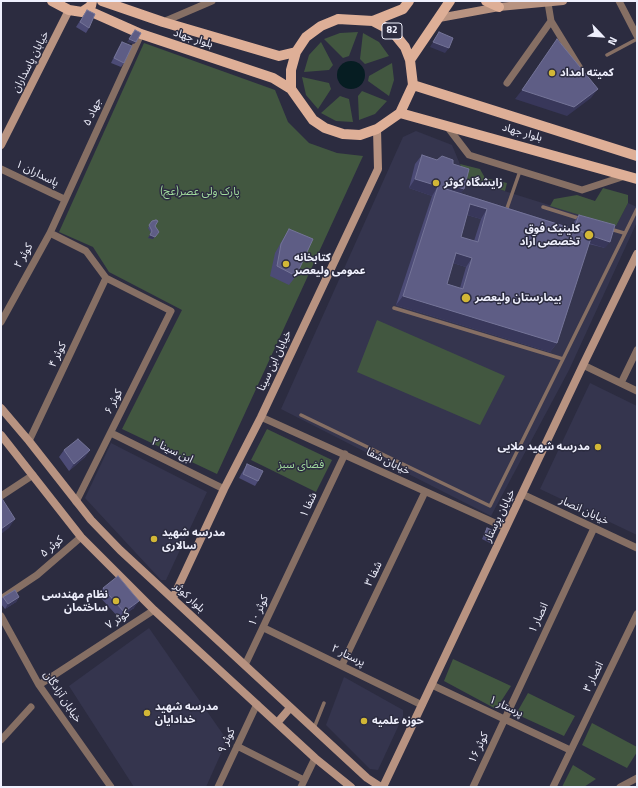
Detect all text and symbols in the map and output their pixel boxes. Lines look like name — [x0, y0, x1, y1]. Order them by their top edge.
north arrow — [582, 16, 622, 56]
road number: 82 — [382, 23, 402, 39]
street label: بلوار جهاد — [171, 26, 215, 52]
street label: خیابان پاسداران — [10, 29, 52, 95]
text: N — [604, 34, 622, 48]
place label: کمیته امداد — [560, 66, 614, 80]
marker: کمیته امداد — [547, 68, 557, 78]
street label: جهاد ۵ — [81, 96, 105, 128]
street label: بلوار جهاد — [500, 121, 544, 145]
street label: پاسداران ۱ — [13, 158, 61, 190]
place label: زایشگاه کوثر — [444, 176, 503, 190]
marker: زایشگاه کوثر — [431, 178, 441, 188]
park label: پارک ولی عصر(عج) — [160, 185, 240, 199]
place label: کلینیک فوق تخصصی آراد — [520, 222, 580, 248]
marker: کلینیک فوق تخصصی آراد — [583, 229, 595, 241]
street label: کوثر ۲ — [12, 241, 36, 271]
place label: کتابخانه عمومی ولیعصر — [294, 251, 366, 277]
marker: کتابخانه عمومی ولیعصر — [281, 259, 291, 269]
place label: بیمارستان ولیعصر — [475, 291, 562, 305]
marker: بیمارستان ولیعصر — [460, 292, 472, 304]
street label: خیابان ابن سینا — [255, 328, 295, 394]
street label: کوثر ۴ — [46, 340, 70, 370]
street label: کوثر ۶ — [102, 387, 126, 417]
street label: ابن سینا ۲ — [149, 435, 195, 467]
place label: مدرسه شهید ملایی — [498, 440, 590, 454]
marker: مدرسه شهید ملایی — [593, 442, 603, 452]
street label: خیابان شفا — [364, 446, 412, 478]
park label: فضای سبز — [278, 458, 324, 472]
street label: خیابان پرستار — [482, 487, 518, 545]
street label: شفا ۱ — [298, 490, 320, 520]
street label: خیابان انصار — [557, 494, 611, 528]
place label: مدرسه شهید سالاری — [162, 526, 225, 552]
street label: کوثر ۵ — [38, 534, 66, 560]
marker: مدرسه شهید سالاری — [149, 534, 159, 544]
street label: شفا ۳ — [362, 559, 386, 589]
street label: بلوار کوثر — [171, 580, 207, 616]
place label: نظام مهندسی ساختمان — [42, 588, 108, 614]
street label: کوثر ۱۰ — [246, 594, 272, 628]
marker: نظام مهندسی ساختمان — [111, 596, 121, 606]
street label: انصار ۱ — [526, 601, 552, 635]
street label: کوثر ۷ — [103, 607, 133, 633]
street label: پرستار ۲ — [329, 642, 367, 670]
street label: انصار ۳ — [581, 660, 607, 694]
street label: خیابان آزادگان — [40, 669, 84, 725]
street label: پرستار ۱ — [487, 693, 525, 721]
place label: مدرسه شهید خدادایان — [155, 700, 218, 726]
marker: مدرسه شهید خدادایان — [142, 708, 152, 718]
place label: حوزه علمیه — [372, 714, 424, 728]
marker: حوزه علمیه — [359, 716, 369, 726]
street label: کوثر ۹ — [216, 726, 238, 756]
street label: کوثر ۱۶ — [466, 731, 492, 765]

